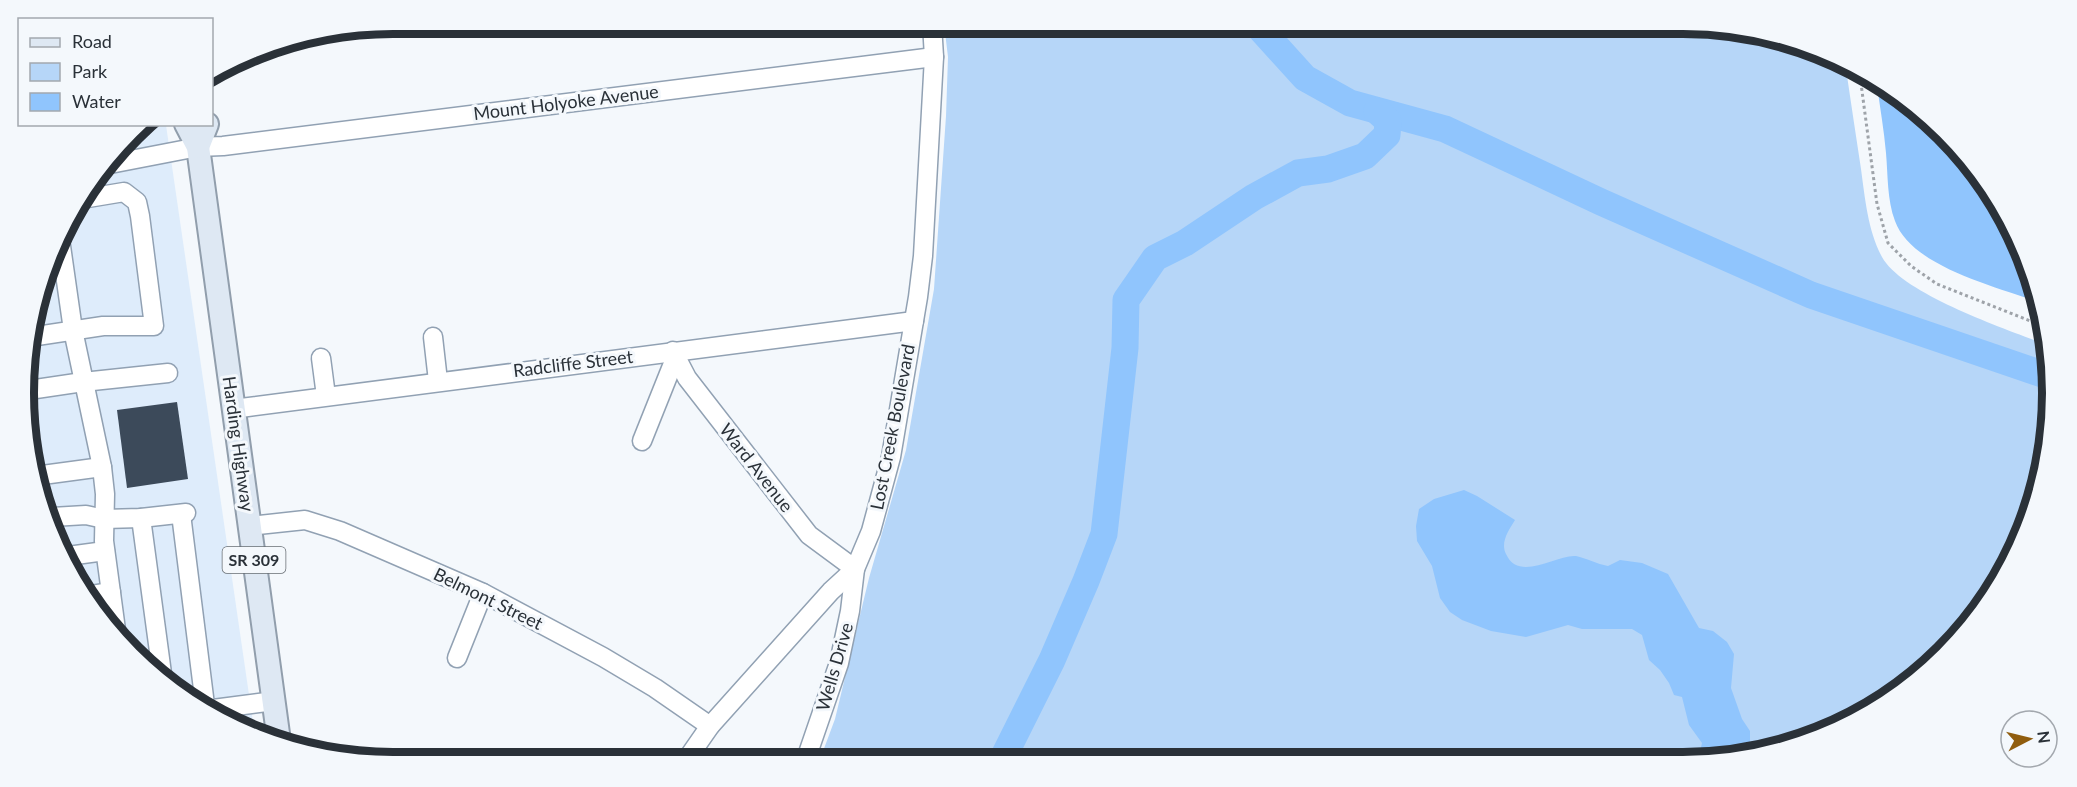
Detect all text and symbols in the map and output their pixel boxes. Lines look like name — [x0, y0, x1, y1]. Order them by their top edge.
legend — [18, 18, 213, 126]
text: Road — [72, 30, 112, 52]
text: Park — [72, 60, 108, 82]
street label: Mount Holyoke Avenue — [472, 80, 660, 124]
text: Water — [72, 90, 121, 112]
street label: Lost Creek Boulevard — [865, 342, 919, 511]
street label: Radcliffe Street — [512, 345, 635, 381]
street label: Harding Highway — [219, 375, 259, 514]
street label: Ward Avenue — [715, 419, 798, 516]
road number: SR 309 — [222, 547, 286, 573]
street label: Belmont Street — [430, 562, 547, 634]
street label: Wells Drive — [811, 620, 857, 713]
north arrow — [1999, 709, 2059, 769]
text: N — [2034, 730, 2055, 744]

